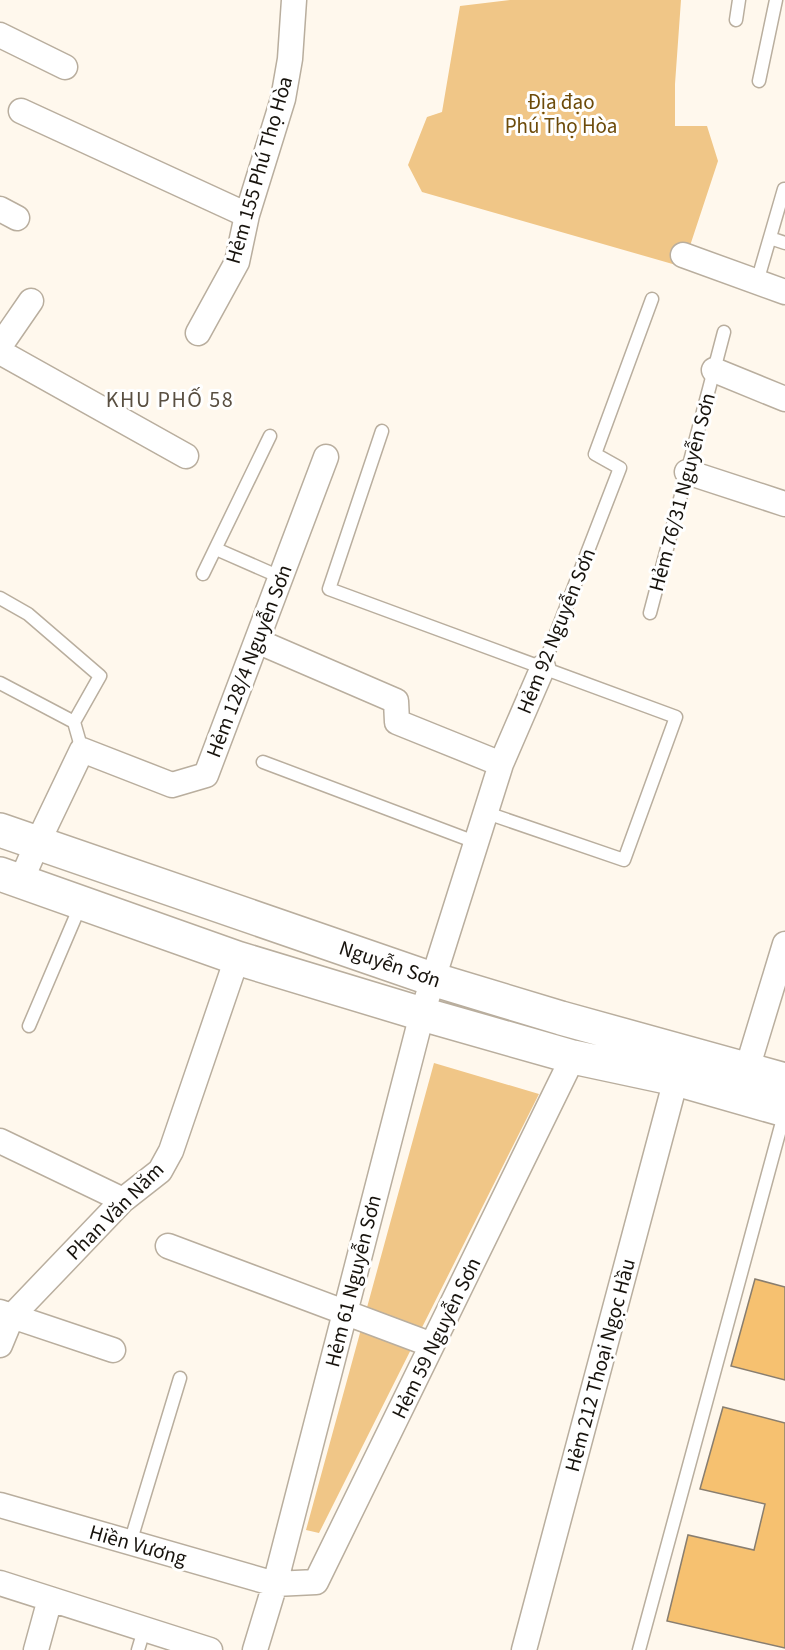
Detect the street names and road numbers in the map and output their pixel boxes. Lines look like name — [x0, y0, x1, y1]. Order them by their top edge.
street label: Hẻm 155 Phú Thọ Hòa — [218, 73, 300, 267]
street label: Hẻm 76/31 Nguyễn Sơn — [641, 389, 723, 595]
street label: Hẻm 92 Nguyễn Sơn — [509, 544, 603, 718]
street label: Hẻm 128/4 Nguyễn Sơn — [198, 560, 300, 762]
street label: Nguyễn Sơn — [335, 933, 445, 995]
street label: Phan Văn Năm — [59, 1155, 171, 1267]
street label: Hẻm 61 Nguyễn Sơn — [317, 1192, 389, 1370]
street label: Hẻm 59 Nguyễn Sơn — [384, 1252, 488, 1424]
street label: Hẻm 212 Thoại Ngọc Hầu — [557, 1255, 643, 1475]
street label: Hiền Vương — [86, 1517, 191, 1573]

